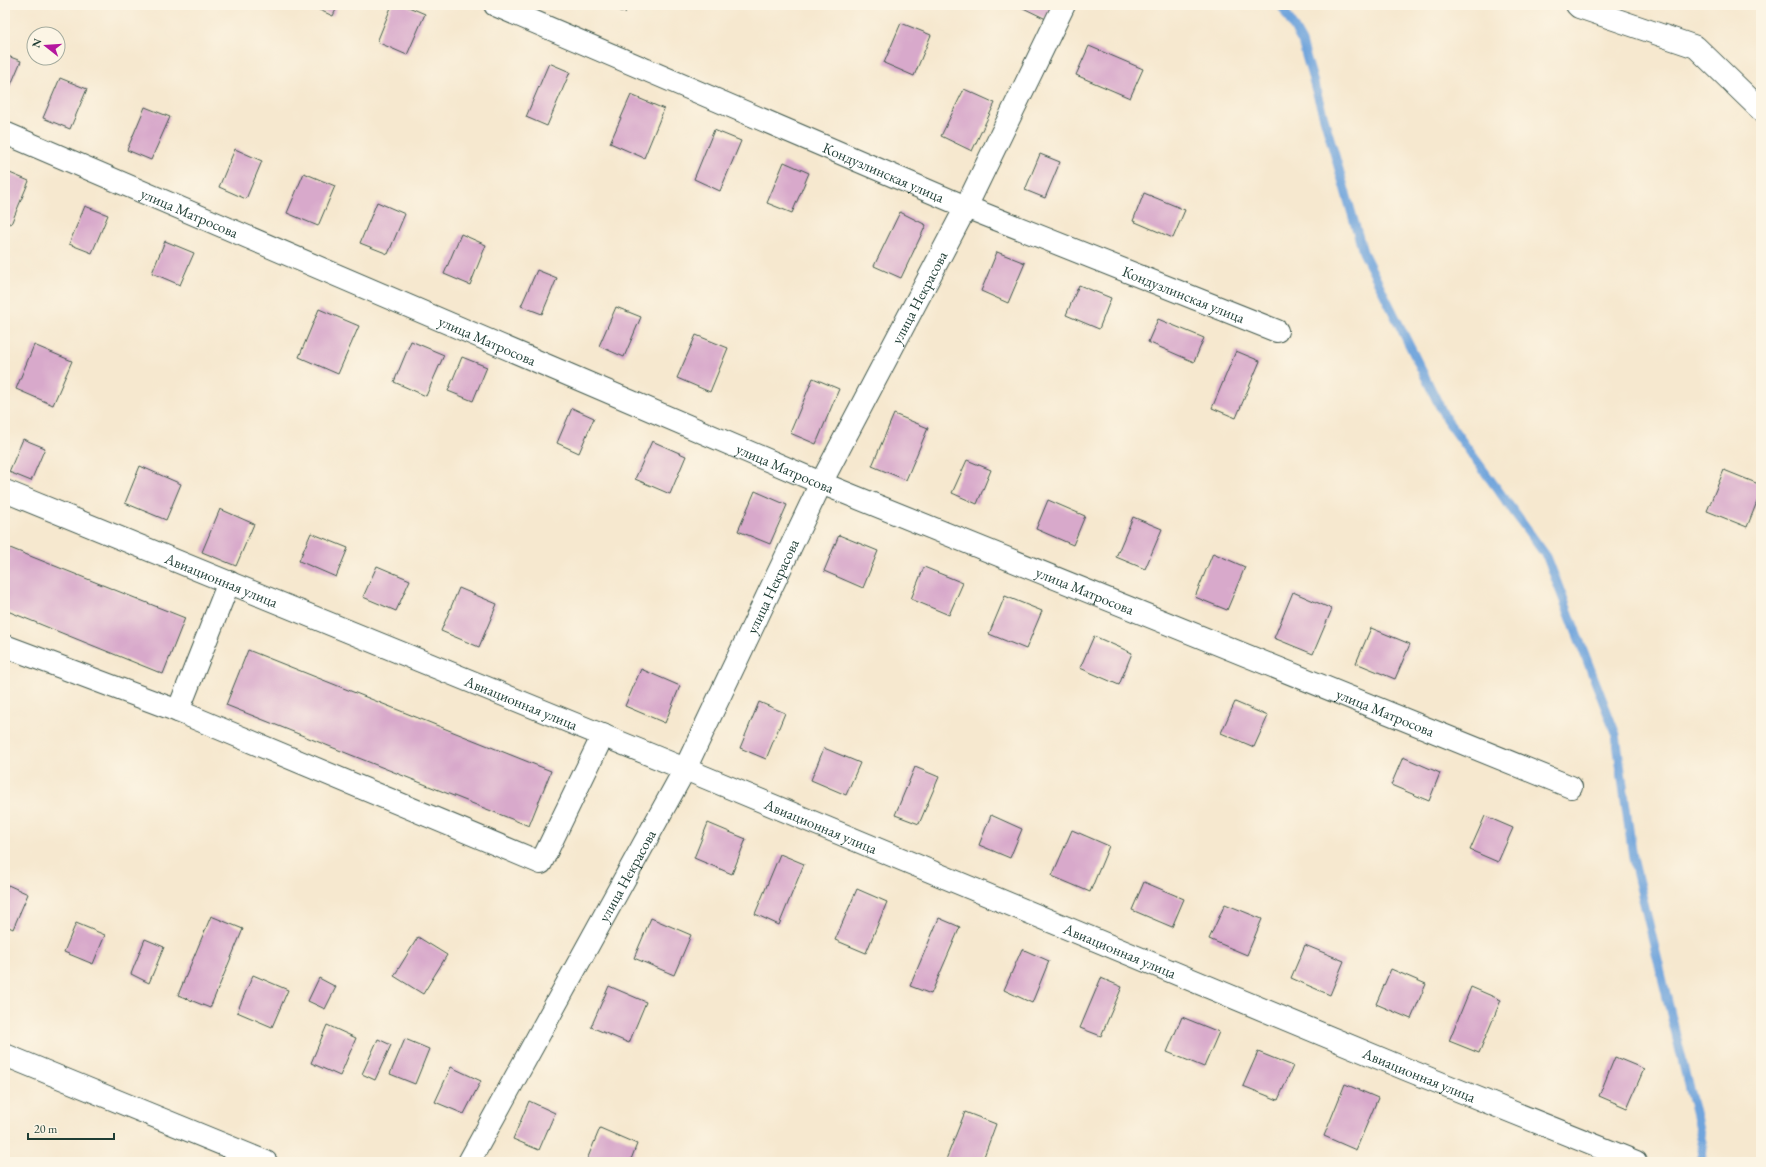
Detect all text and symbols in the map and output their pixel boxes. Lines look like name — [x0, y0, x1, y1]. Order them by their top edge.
north arrow — [26, 26, 66, 66]
text: N — [28, 37, 44, 49]
street label: Кондузлинская улица — [820, 137, 947, 206]
street label: улица Матросова — [138, 183, 241, 242]
street label: улица Некрасова — [886, 247, 951, 347]
street label: Кондузлинская улица — [1120, 261, 1248, 327]
street label: улица Матросова — [436, 311, 539, 369]
street label: улица Матросова — [734, 438, 837, 497]
street label: улица Некрасова — [741, 536, 803, 636]
street label: Авиационная улица — [161, 548, 281, 611]
street label: улица Матросова — [1033, 562, 1137, 618]
street label: Авиационная улица — [461, 670, 581, 734]
street label: улица Матросова — [1334, 683, 1437, 740]
street label: Авиационная улица — [761, 793, 880, 858]
street label: улица Некрасова — [594, 826, 659, 925]
street label: Авиационная улица — [1060, 918, 1179, 982]
street label: Авиационная улица — [1359, 1042, 1479, 1106]
scale bar — [28, 1115, 114, 1141]
text: 20 m — [34, 1121, 58, 1137]

